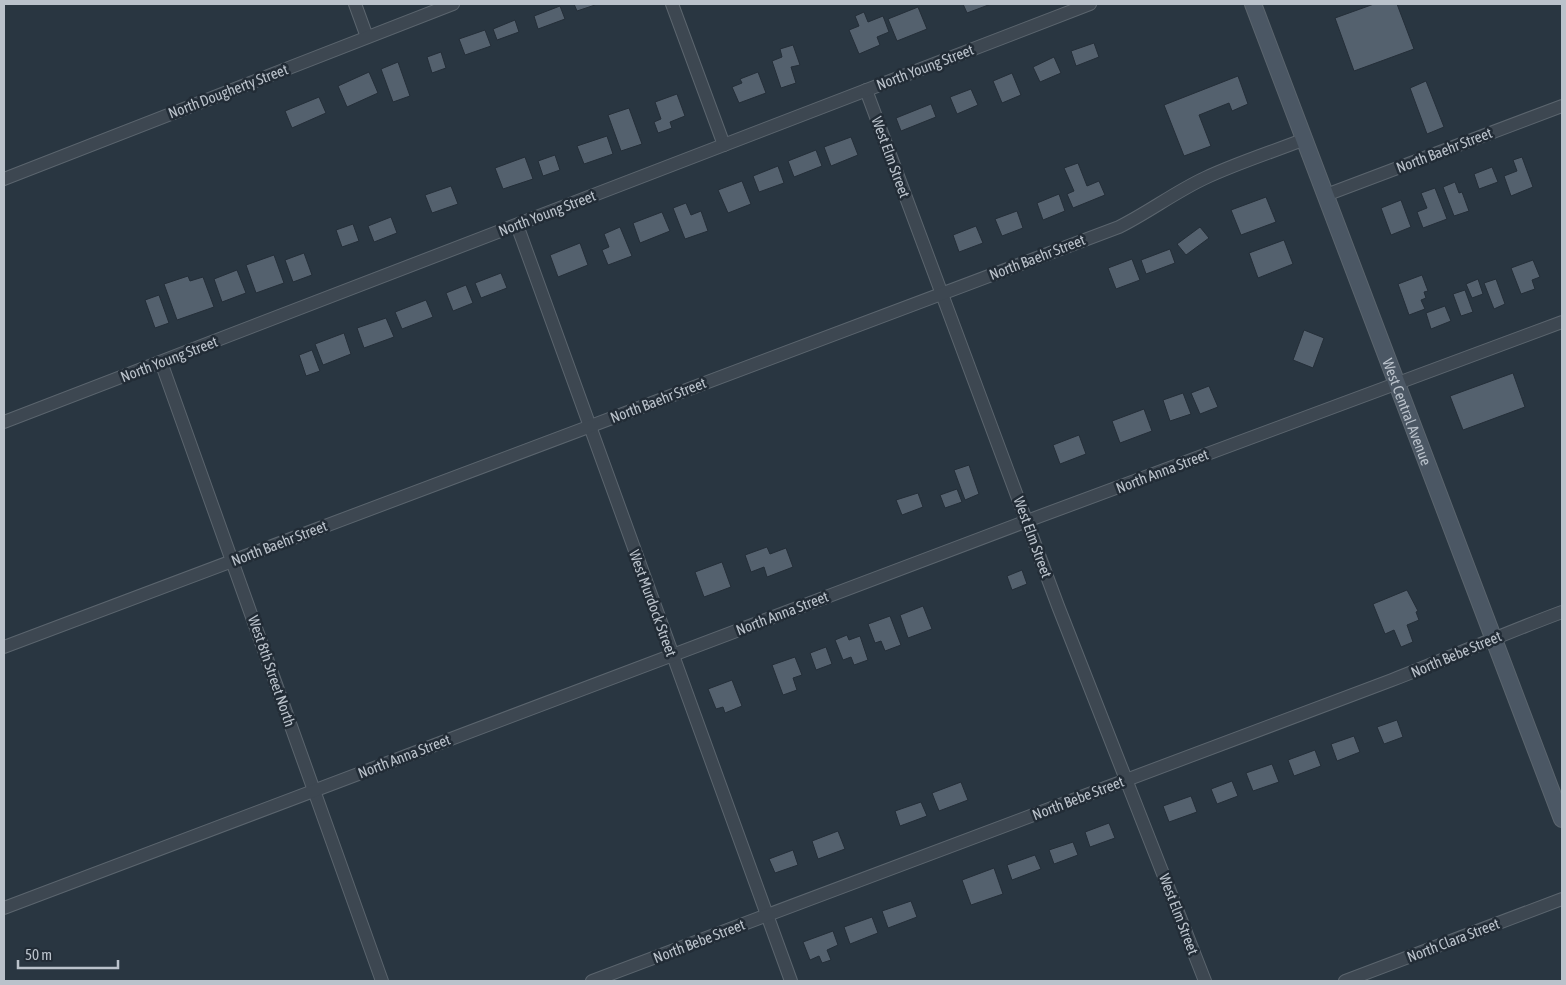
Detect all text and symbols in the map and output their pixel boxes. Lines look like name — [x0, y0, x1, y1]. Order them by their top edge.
street label: North Young Street — [874, 41, 976, 93]
street label: North Dougherty Street — [166, 60, 290, 122]
street label: West Elm Street — [868, 114, 914, 200]
street label: North Baehr Street — [1394, 124, 1494, 176]
street label: North Young Street — [496, 187, 598, 239]
street label: North Baehr Street — [987, 231, 1087, 283]
street label: North Young Street — [118, 333, 220, 385]
street label: West Central Avenue — [1380, 356, 1436, 468]
street label: North Baehr Street — [608, 374, 708, 426]
street label: North Anna Street — [1113, 446, 1211, 496]
street label: West Elm Street — [1010, 494, 1056, 580]
street label: North Baehr Street — [229, 517, 329, 569]
street label: West Murdock Street — [626, 548, 680, 658]
street label: North Anna Street — [733, 588, 831, 638]
street label: West 8th Street North — [245, 613, 299, 729]
street label: North Bebe Street — [1408, 627, 1504, 681]
street label: North Anna Street — [355, 731, 453, 781]
street label: North Bebe Street — [1030, 773, 1126, 823]
street label: West Elm Street — [1156, 871, 1202, 957]
street label: North Clara Street — [1404, 915, 1502, 965]
street label: North Bebe Street — [651, 916, 747, 966]
scale bar — [18, 938, 118, 970]
text: 50 m — [25, 946, 52, 963]

